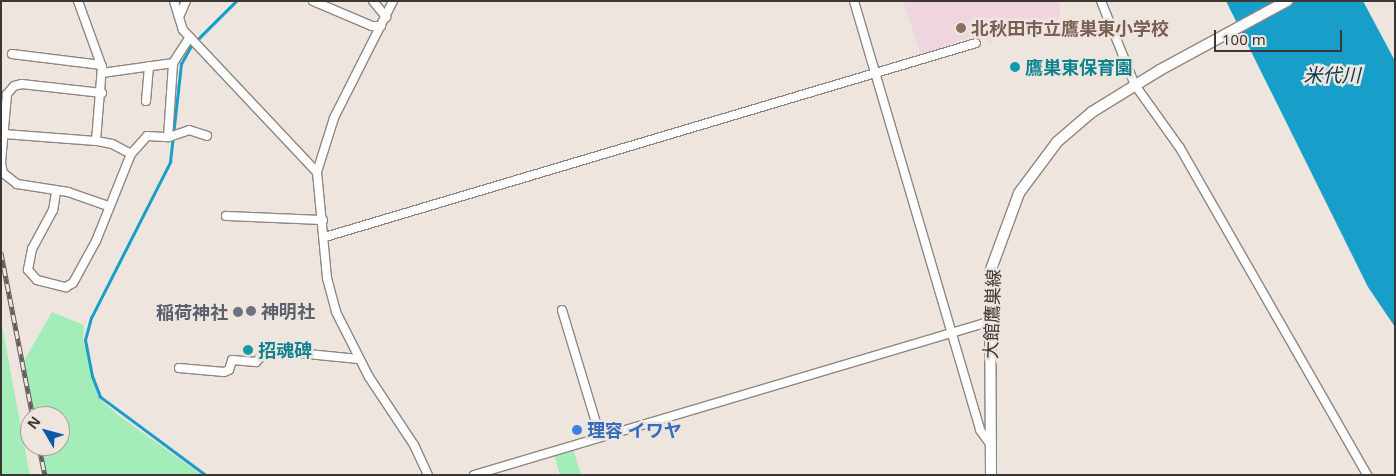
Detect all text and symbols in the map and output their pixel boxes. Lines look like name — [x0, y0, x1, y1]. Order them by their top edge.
place label: 北秋田市立鷹巣東小学校 — [971, 17, 1169, 39]
scale bar — [1216, 20, 1344, 52]
marker: 北秋田市立鷹巣東小学校 — [955, 22, 967, 34]
text: 100 m — [1222, 29, 1266, 49]
place label: 鷹巣東保育園 — [1025, 56, 1133, 78]
marker: 鷹巣東保育園 — [1009, 61, 1021, 73]
water label: 米代川 — [1304, 65, 1360, 87]
street label: 大館鷹巣線 — [980, 269, 1004, 359]
place label: 神明社 — [261, 300, 315, 322]
place label: 稲荷神社 — [156, 301, 228, 323]
marker: 神明社 — [245, 305, 257, 317]
marker: 稲荷神社 — [232, 306, 244, 318]
place label: 招魂碑 — [258, 339, 312, 361]
marker: 招魂碑 — [242, 344, 254, 356]
north arrow — [20, 406, 70, 456]
text: N — [22, 412, 44, 433]
place label: 理容 イワヤ — [587, 419, 682, 441]
marker: 理容 イワヤ — [571, 424, 583, 436]

